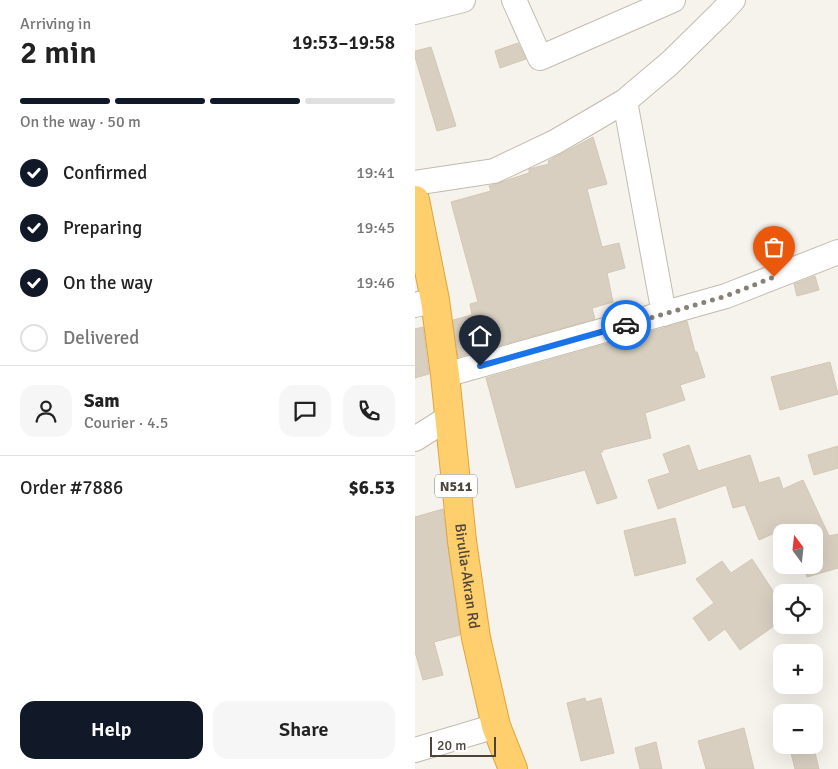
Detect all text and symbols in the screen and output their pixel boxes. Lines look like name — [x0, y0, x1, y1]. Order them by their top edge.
text: Arriving in — [20, 14, 91, 34]
text: 19:53–19:58 — [292, 31, 395, 55]
text: 2 min — [20, 33, 97, 72]
text: On the way · 50 m — [20, 112, 141, 132]
icon: check — [20, 159, 48, 187]
text: Confirmed — [63, 161, 147, 185]
text: 19:41 — [356, 163, 395, 183]
icon: check — [20, 214, 48, 242]
text: Preparing — [63, 216, 142, 240]
text: 19:45 — [356, 218, 395, 238]
pin — [753, 226, 795, 277]
icon: bag — [760, 233, 788, 261]
icon: check — [20, 269, 48, 297]
text: On the way — [63, 271, 153, 295]
text: 19:46 — [356, 273, 395, 293]
courier — [601, 300, 651, 350]
icon: car — [612, 311, 640, 339]
pin — [459, 315, 501, 366]
icon: home — [466, 322, 494, 350]
text: Delivered — [63, 326, 139, 350]
button: person — [20, 385, 72, 437]
button: chat — [279, 385, 331, 437]
button: phone — [343, 385, 395, 437]
text: Sam — [84, 389, 120, 413]
text: Courier · 4.5 — [84, 413, 168, 433]
road number: N511 — [435, 474, 477, 498]
text: Order #7886 — [20, 476, 123, 500]
text: $6.53 — [349, 476, 395, 500]
street label: Birulia-Akran Rd — [451, 523, 484, 630]
north arrow — [773, 524, 823, 574]
map controls — [773, 524, 823, 754]
button: locate — [773, 584, 823, 634]
button: + — [773, 644, 823, 694]
button: Help — [20, 701, 203, 759]
button: Share — [213, 701, 395, 759]
button: − — [773, 704, 823, 754]
scale bar — [430, 734, 496, 757]
text: 20 m — [437, 737, 466, 754]

